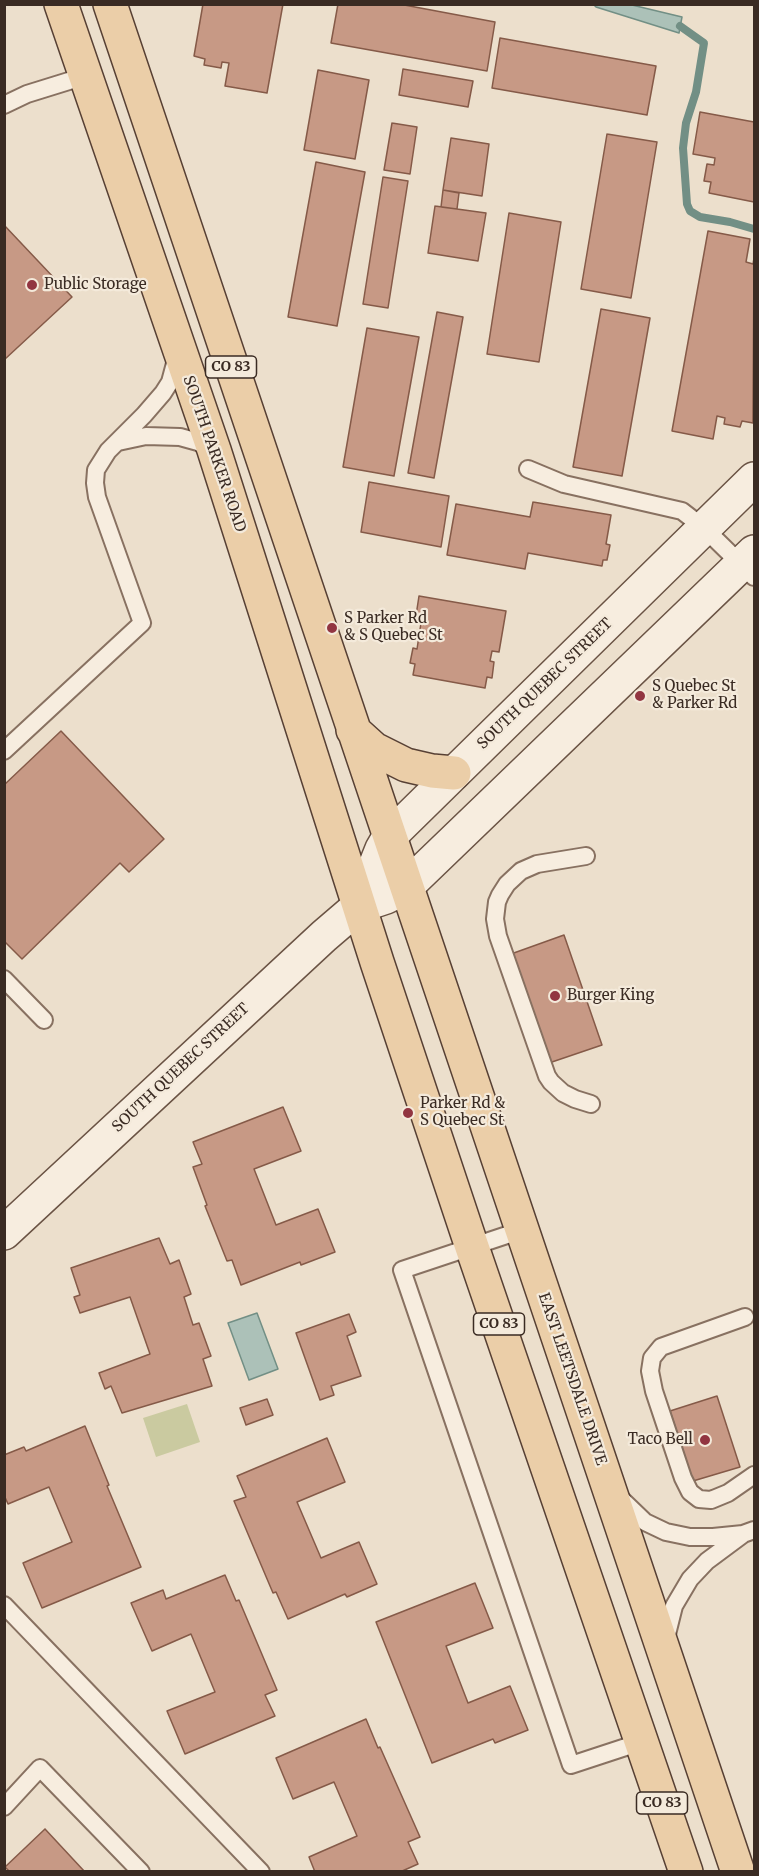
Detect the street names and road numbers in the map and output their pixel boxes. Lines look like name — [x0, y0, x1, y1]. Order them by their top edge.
road number: CO 83 — [206, 356, 256, 378]
street label: SOUTH PARKER ROAD — [179, 374, 249, 534]
street label: SOUTH QUEBEC STREET — [474, 615, 616, 753]
street label: SOUTH QUEBEC STREET — [109, 1000, 253, 1136]
street label: EAST LEETSDALE DRIVE — [534, 1290, 610, 1468]
road number: CO 83 — [474, 1313, 524, 1335]
road number: CO 83 — [636, 1792, 688, 1814]

